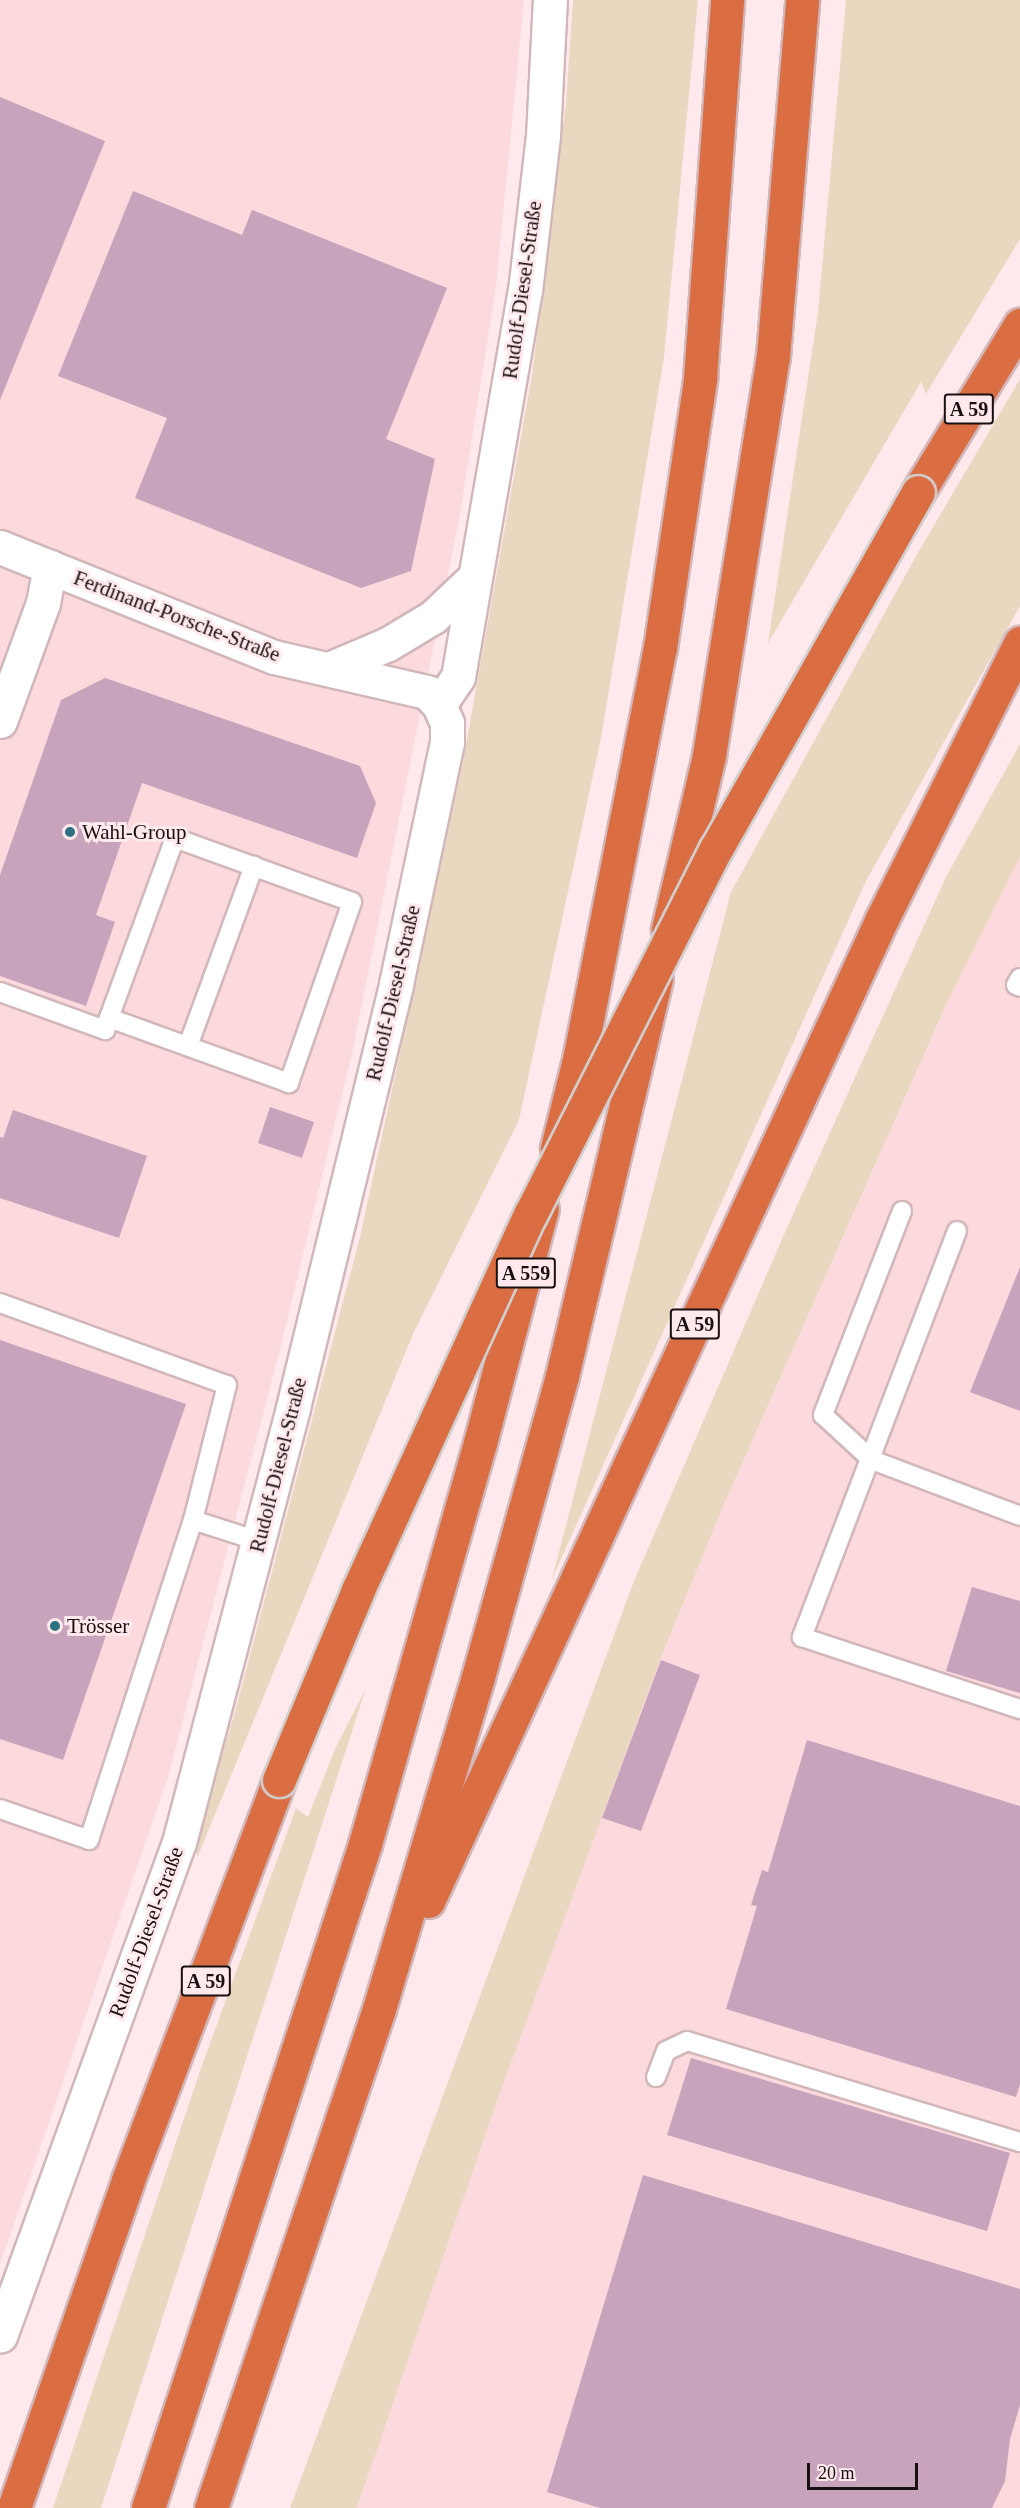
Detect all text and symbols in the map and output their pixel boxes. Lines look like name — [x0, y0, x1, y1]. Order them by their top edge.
street label: Rudolf-Diesel-Straße — [497, 199, 547, 381]
road number: A 59 — [942, 392, 996, 426]
street label: Ferdinand-Porsche-Straße — [70, 565, 284, 667]
place label: Wahl-Group — [82, 819, 186, 845]
marker: Wahl-Group — [63, 825, 77, 839]
street label: Rudolf-Diesel-Straße — [361, 903, 425, 1083]
road number: A 559 — [494, 1256, 558, 1290]
road number: A 59 — [668, 1307, 722, 1341]
street label: Rudolf-Diesel-Straße — [244, 1375, 312, 1555]
place label: Trösser — [67, 1613, 129, 1639]
marker: Trösser — [48, 1619, 62, 1633]
street label: Rudolf-Diesel-Straße — [103, 1843, 189, 2021]
road number: A 59 — [179, 1964, 233, 1998]
scale bar — [810, 2451, 921, 2489]
text: 20 m — [818, 2463, 855, 2483]

